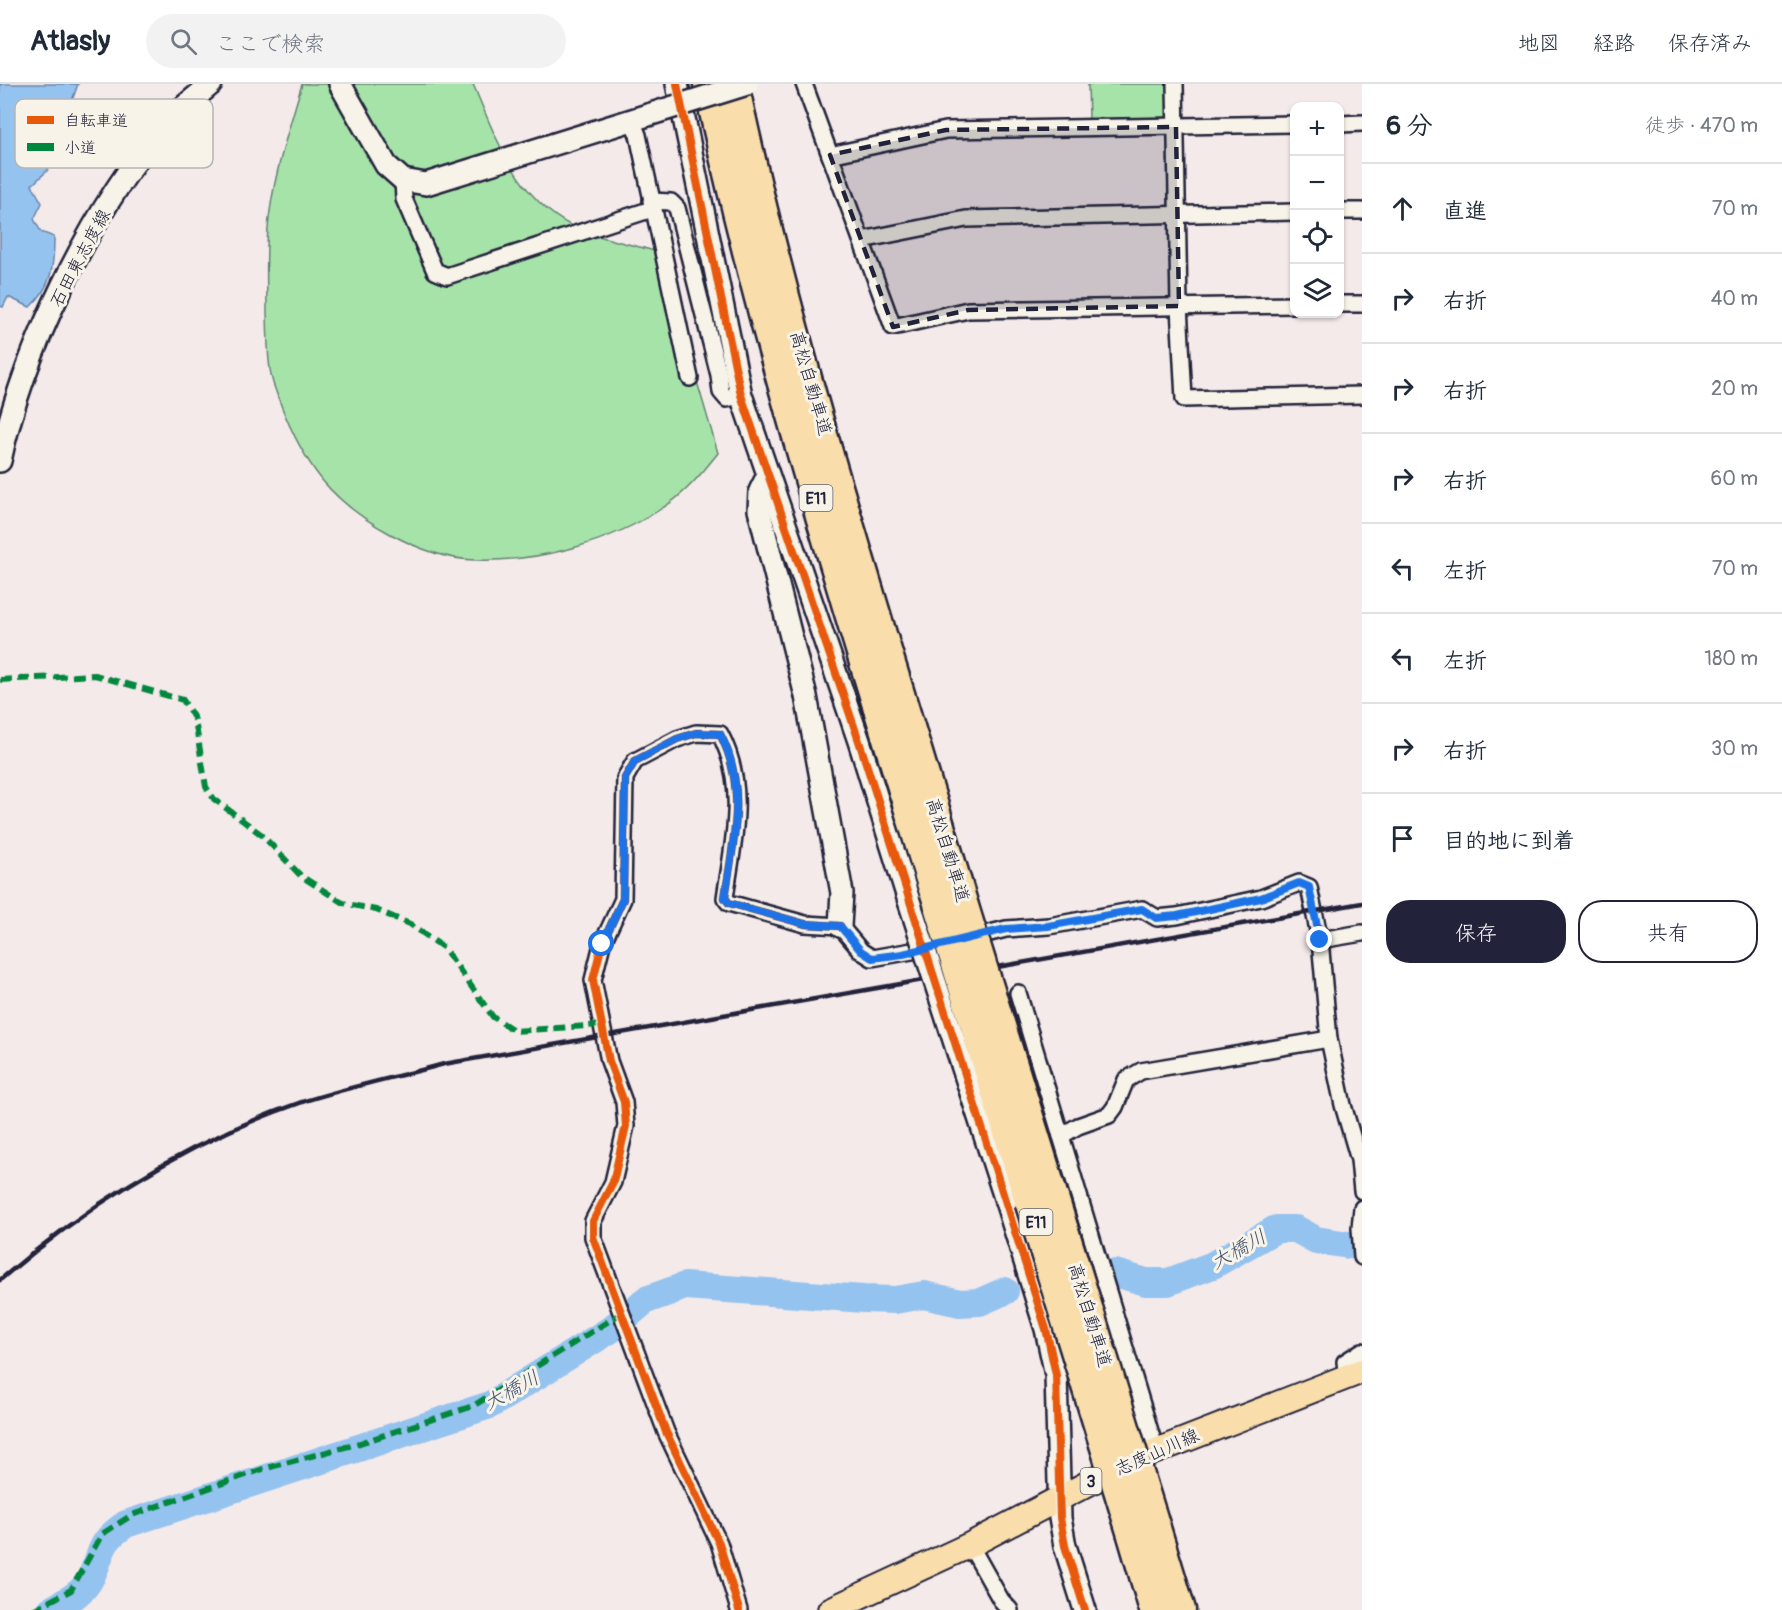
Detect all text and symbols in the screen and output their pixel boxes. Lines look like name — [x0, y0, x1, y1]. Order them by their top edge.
search box — [146, 14, 566, 68]
text: Atlasly — [30, 24, 110, 59]
icon: search — [167, 25, 200, 58]
text: ここで検索 — [215, 30, 325, 58]
text: 地図 — [1518, 30, 1560, 57]
text: 経路 — [1593, 30, 1635, 57]
text: 保存済み — [1668, 30, 1752, 57]
legend — [15, 99, 213, 168]
map controls — [1290, 102, 1344, 318]
button: + — [1290, 102, 1344, 156]
text: 6 分 — [1386, 110, 1433, 142]
text: 自転車道 — [64, 111, 128, 131]
text: 徒歩 · 470 m — [1645, 113, 1758, 138]
text: 小道 — [64, 138, 96, 158]
button: − — [1290, 156, 1344, 210]
icon: ahead — [1386, 192, 1419, 225]
text: 70 m — [1712, 196, 1758, 221]
text: 直進 — [1443, 197, 1487, 225]
street label: 石田東志度線 — [45, 205, 116, 311]
button: locate — [1290, 210, 1344, 264]
button: layers — [1290, 264, 1344, 318]
icon: right — [1386, 282, 1419, 315]
text: 40 m — [1711, 286, 1758, 311]
text: 右折 — [1443, 287, 1487, 315]
street label: 高松自動車道 — [785, 328, 836, 438]
icon: right — [1386, 372, 1419, 405]
text: 20 m — [1711, 376, 1758, 401]
text: 右折 — [1443, 377, 1487, 405]
icon: right — [1386, 462, 1419, 495]
text: 60 m — [1711, 466, 1758, 491]
text: 右折 — [1443, 467, 1487, 495]
road number: E11 — [800, 485, 832, 511]
icon: left — [1386, 552, 1419, 585]
text: 70 m — [1712, 556, 1758, 581]
text: 左折 — [1443, 557, 1487, 585]
icon: left — [1386, 642, 1419, 675]
text: 180 m — [1704, 646, 1758, 671]
text: 左折 — [1443, 647, 1487, 675]
icon: right — [1386, 732, 1419, 765]
text: 30 m — [1711, 736, 1758, 761]
text: 右折 — [1443, 737, 1487, 765]
street label: 高松自動車道 — [921, 795, 974, 905]
icon: arrive — [1386, 822, 1419, 855]
text: 目的地に到着 — [1443, 827, 1575, 855]
button: 保存 — [1386, 900, 1566, 963]
button: 共有 — [1578, 900, 1758, 963]
route end — [1306, 926, 1332, 952]
route start — [588, 930, 614, 956]
road number: E11 — [1020, 1209, 1052, 1235]
water label: 大橋川 — [1206, 1224, 1271, 1275]
street label: 高松自動車道 — [1063, 1260, 1116, 1370]
water label: 大橋川 — [479, 1365, 544, 1416]
street label: 志度山川線 — [1111, 1424, 1203, 1481]
road number: 3 — [1080, 1468, 1102, 1494]

